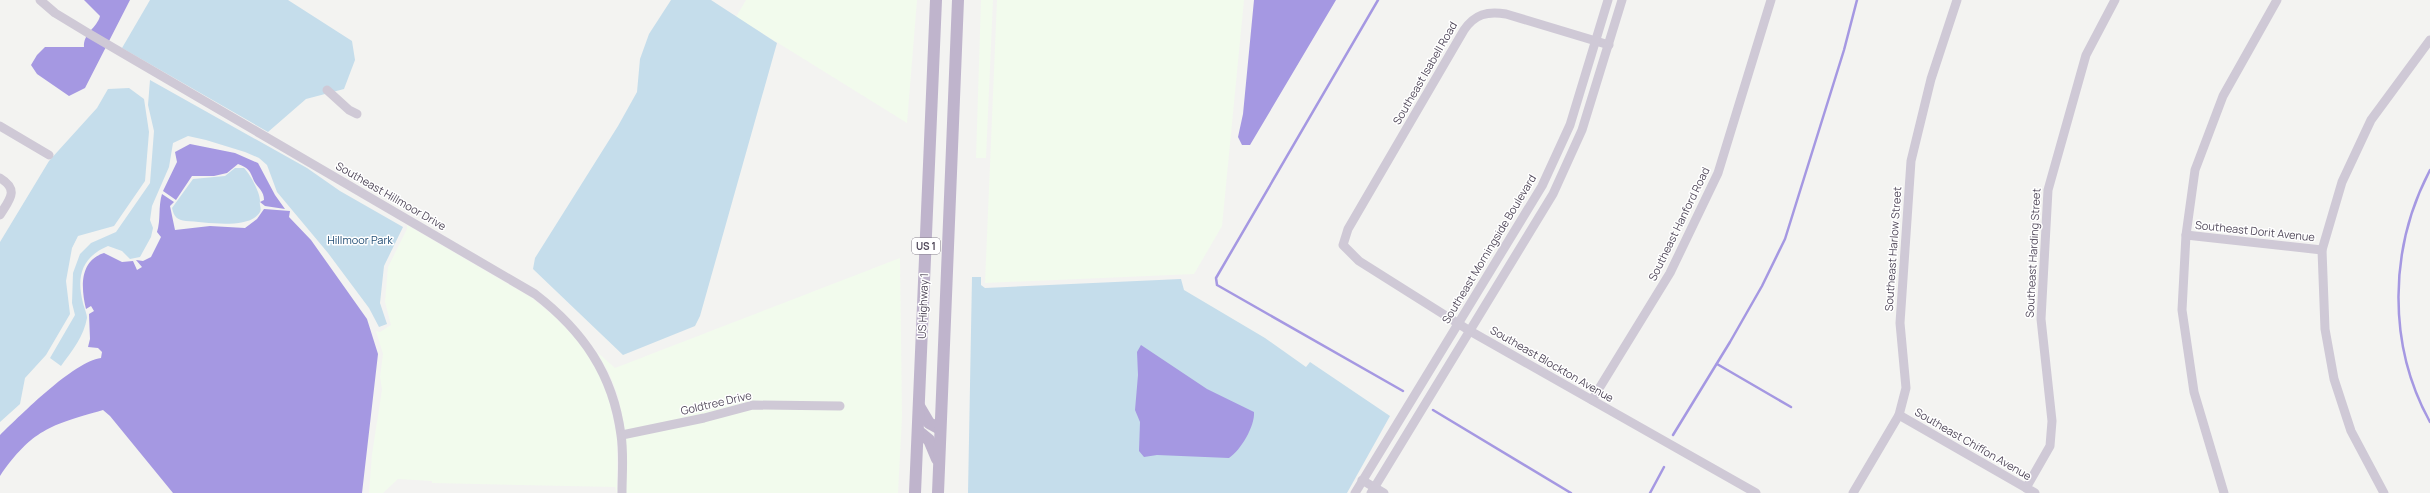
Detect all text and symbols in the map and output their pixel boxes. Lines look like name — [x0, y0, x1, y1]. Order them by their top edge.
street label: Southeast Isabell Road — [1389, 19, 1460, 127]
street label: Southeast Hillmoor Drive — [333, 158, 450, 234]
street label: Southeast Hanford Road — [1645, 165, 1713, 283]
street label: Southeast Morningside Boulevard — [1438, 171, 1539, 326]
street label: Southeast Harlow Street — [1881, 186, 1904, 312]
street label: Southeast Harding Street — [2022, 188, 2043, 318]
street label: Southeast Dorit Avenue — [2194, 217, 2316, 244]
park label: Hillmoor Park — [327, 232, 393, 247]
road number: US 1 — [912, 238, 940, 254]
street label: US Highway 1 — [914, 273, 931, 339]
street label: Southeast Blockton Avenue — [1488, 322, 1617, 405]
street label: Goldtree Drive — [679, 387, 753, 418]
street label: Southeast Chiffon Avenue — [1912, 404, 2035, 483]

